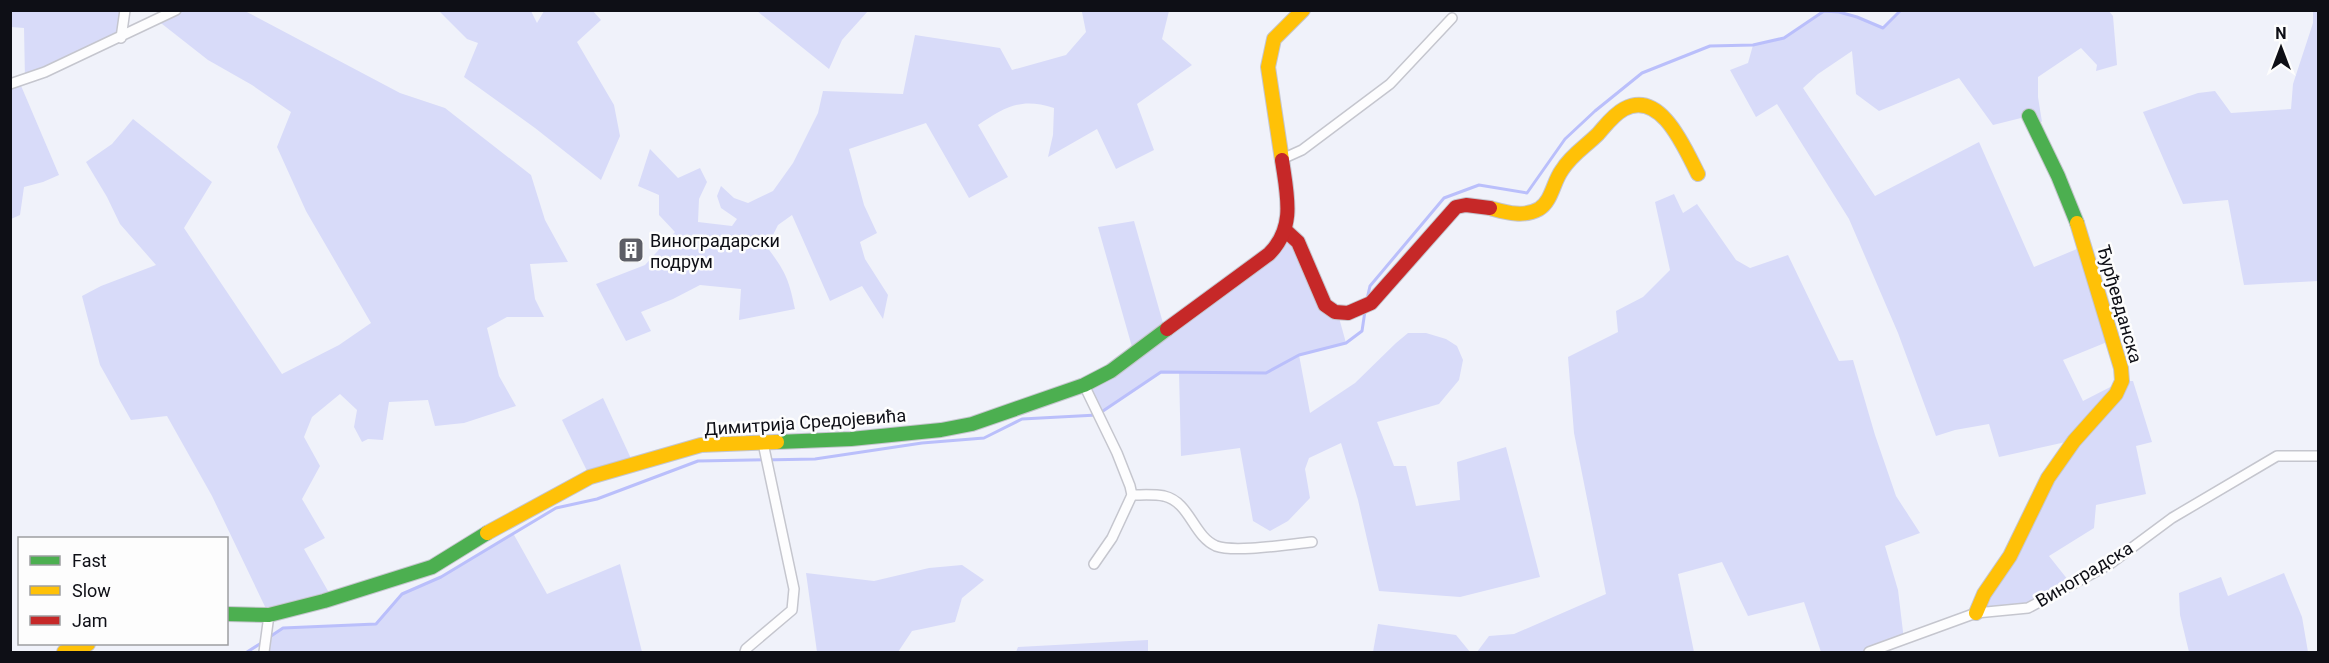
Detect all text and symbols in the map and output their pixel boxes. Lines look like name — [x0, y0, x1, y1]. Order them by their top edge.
north arrow — [2251, 18, 2311, 78]
text: N — [2275, 24, 2287, 43]
place label: Виноградарски подрум — [650, 230, 780, 272]
building icon: Виноградарски подрум — [616, 235, 646, 265]
street label: Ђурђевданска — [2093, 243, 2147, 365]
street label: Димитрија Средојевића — [703, 404, 907, 440]
legend — [18, 537, 228, 645]
street label: Виноградска — [2032, 537, 2136, 611]
text: Fast — [72, 550, 107, 571]
text: Slow — [72, 580, 111, 601]
text: Jam — [72, 610, 108, 631]

